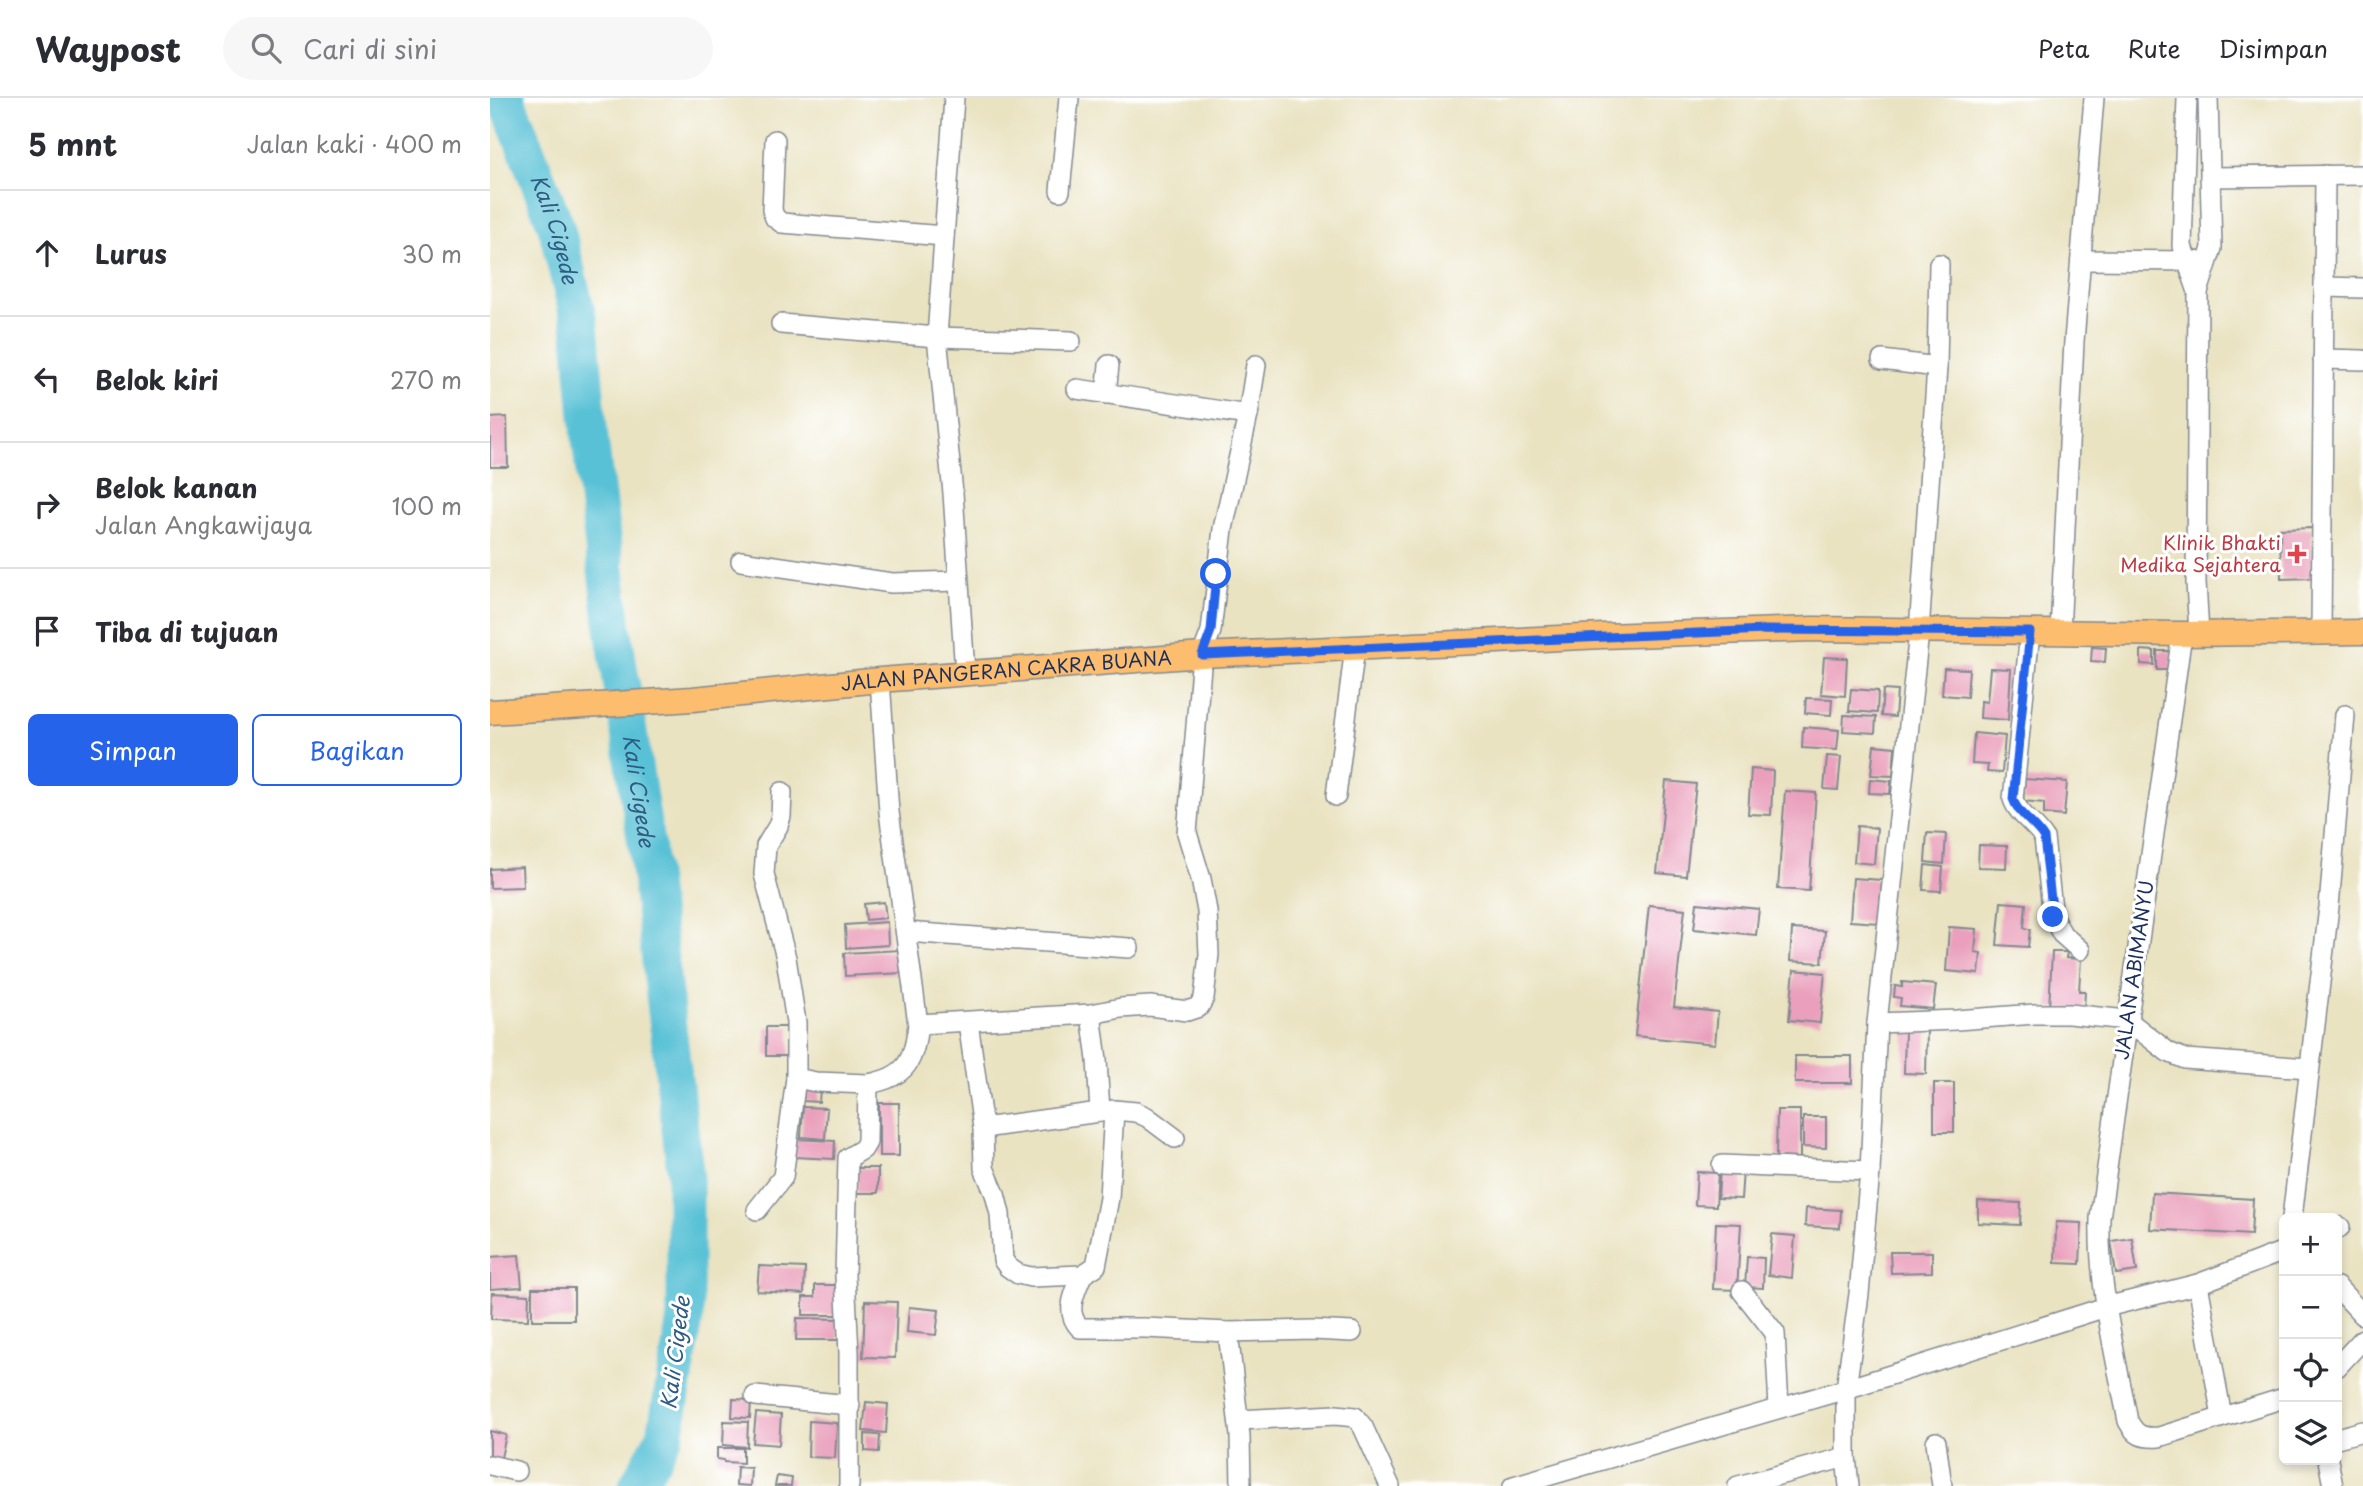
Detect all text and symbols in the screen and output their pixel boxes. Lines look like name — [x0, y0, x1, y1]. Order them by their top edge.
search box — [223, 17, 713, 80]
text: Waypost — [35, 23, 181, 73]
icon: search — [247, 29, 285, 67]
text: Cari di sini — [303, 29, 437, 68]
text: Peta — [2038, 30, 2090, 66]
text: Rute — [2128, 30, 2180, 66]
text: Disimpan — [2218, 30, 2328, 66]
text: 5 mnt — [28, 121, 117, 166]
text: Jalan kaki · 400 m — [247, 126, 462, 161]
water label: Kali Cigede — [523, 169, 588, 289]
icon: ahead — [28, 234, 66, 272]
text: Lurus — [95, 234, 167, 273]
text: 30 m — [401, 236, 462, 271]
icon: left — [28, 360, 66, 398]
text: Belok kiri — [95, 360, 218, 399]
text: 270 m — [390, 362, 462, 397]
text: Belok kanan — [95, 468, 257, 507]
icon: right — [28, 486, 66, 524]
text: 100 m — [392, 488, 462, 523]
text: Jalan Angkawijaya — [95, 507, 312, 542]
place label: Klinik Bhakti Medika Sejahtera — [2120, 528, 2281, 578]
marker: Klinik Bhakti Medika Sejahtera — [2287, 544, 2307, 564]
route start — [1200, 558, 1231, 589]
icon: arrive — [28, 612, 66, 650]
text: Tiba di tujuan — [95, 612, 279, 651]
street label: JALAN PANGERAN CAKRA BUANA — [839, 642, 1173, 697]
button: Simpan — [28, 714, 238, 786]
button: Bagikan — [252, 714, 462, 786]
water label: Kali Cigede — [616, 732, 665, 851]
street label: JALAN ABIMANYU — [2107, 878, 2159, 1061]
route end — [2037, 901, 2068, 932]
map controls — [2279, 1213, 2342, 1465]
button: + — [2279, 1213, 2342, 1276]
button: − — [2279, 1276, 2342, 1339]
water label: Kali Cigede — [651, 1293, 697, 1411]
button: locate — [2279, 1339, 2342, 1402]
button: layers — [2279, 1402, 2342, 1465]

